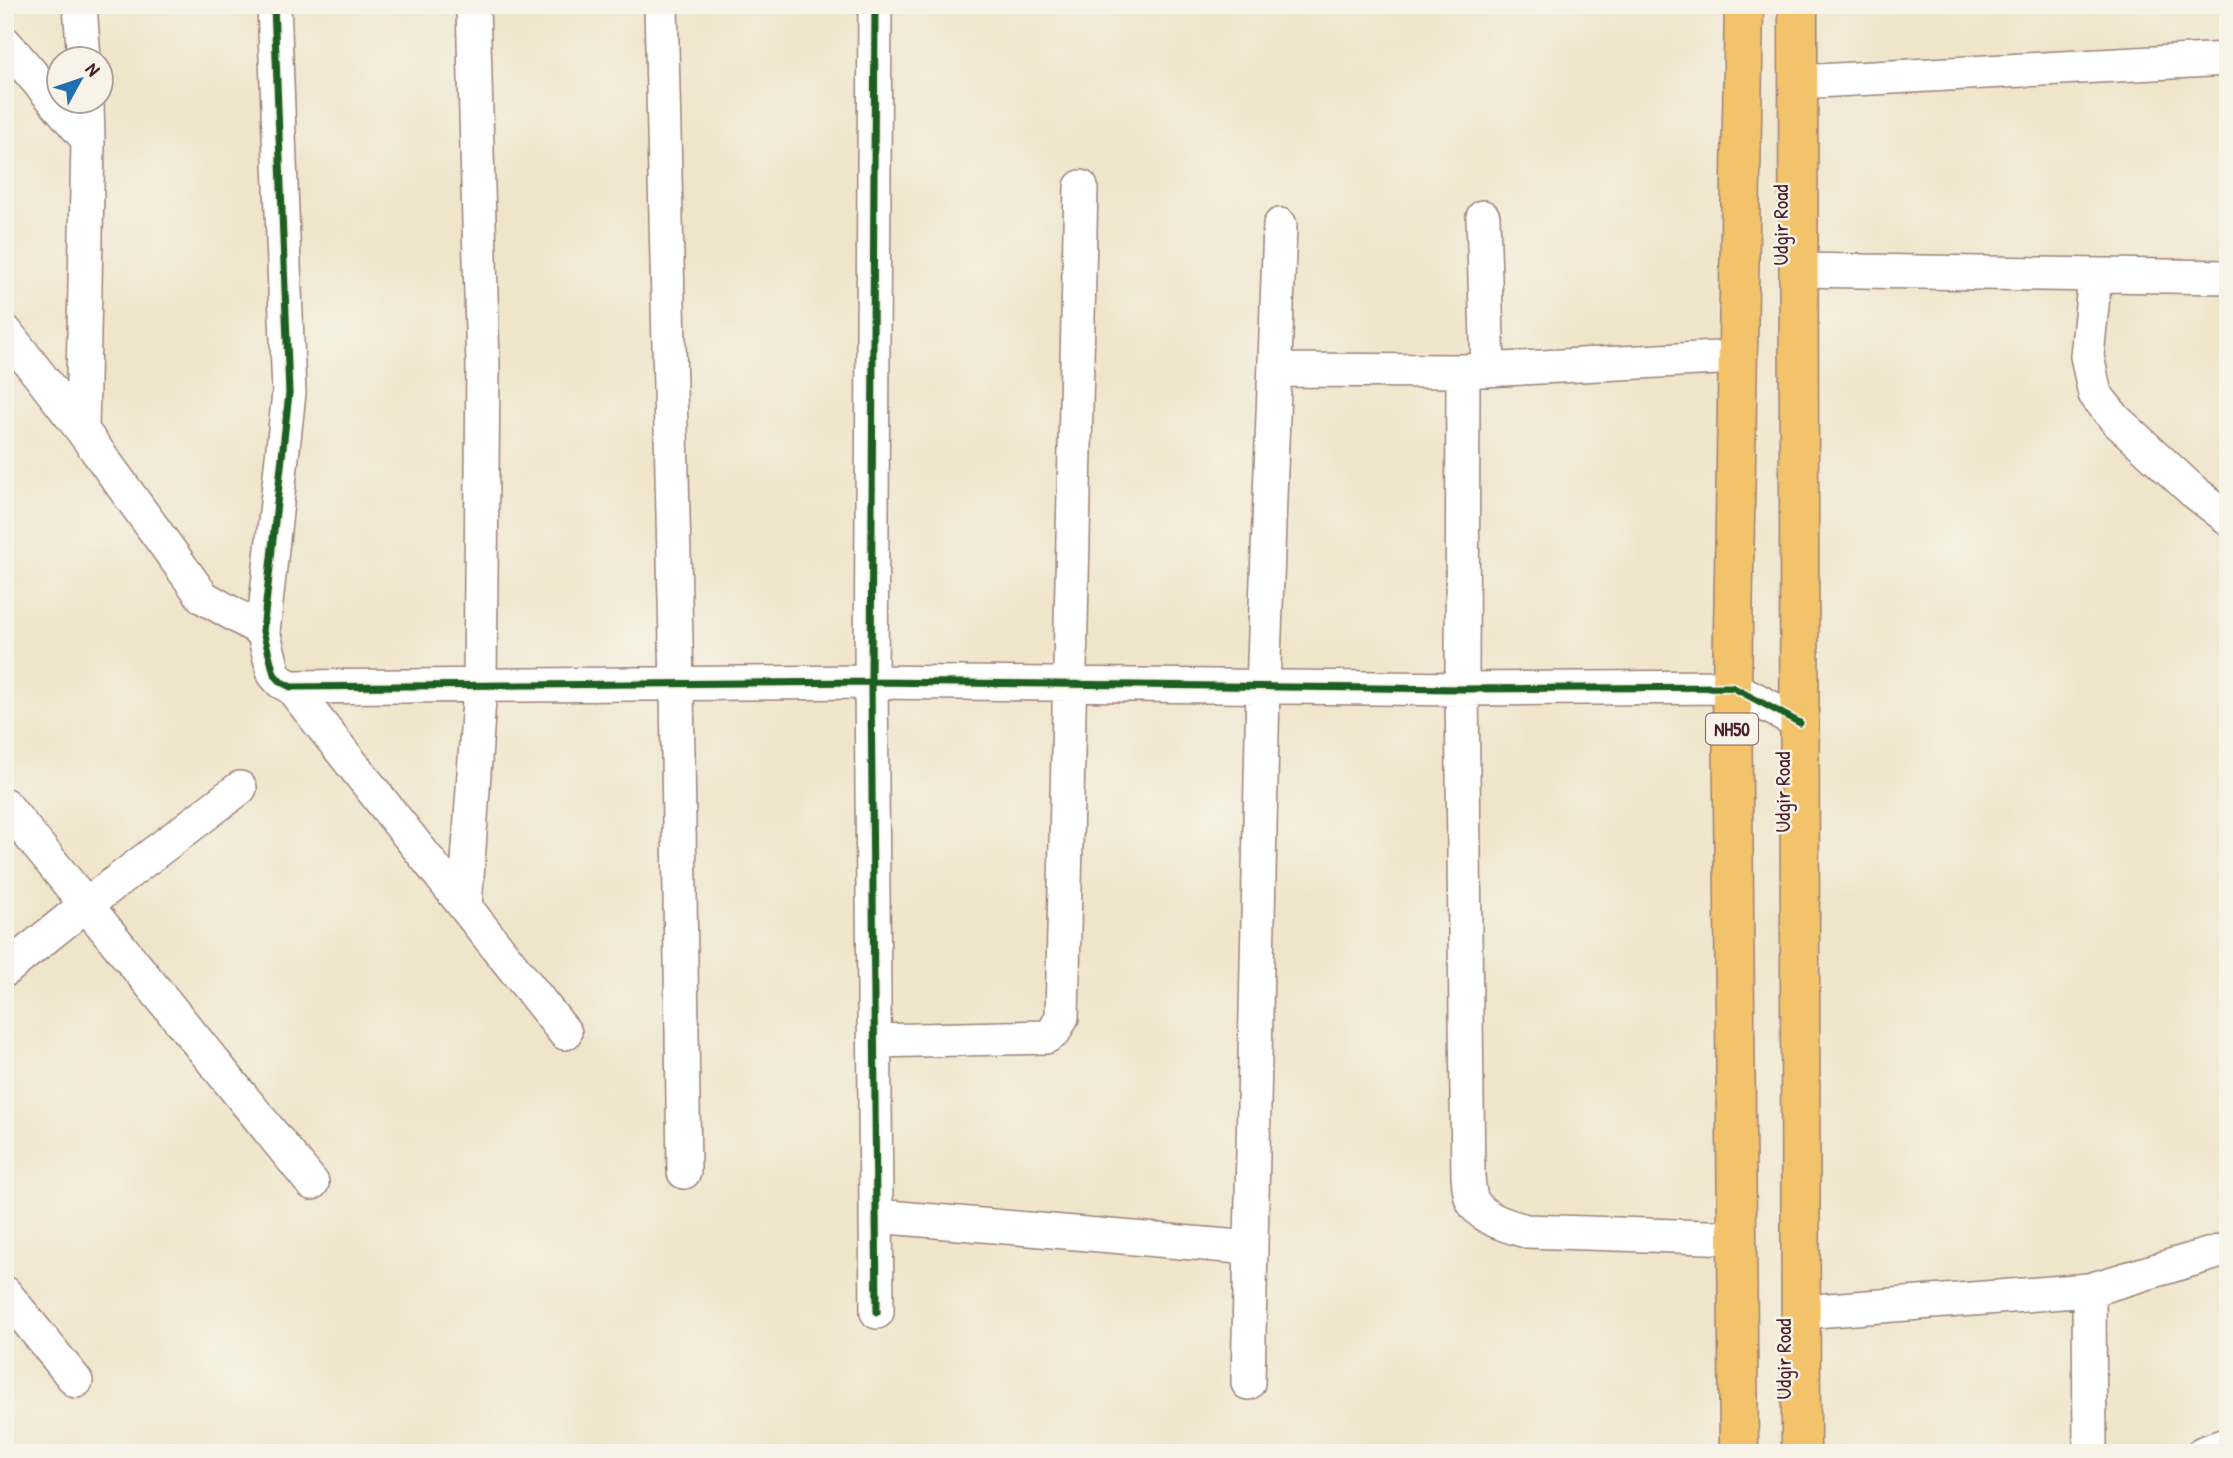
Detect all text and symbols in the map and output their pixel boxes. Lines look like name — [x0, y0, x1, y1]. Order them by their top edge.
north arrow — [46, 46, 116, 116]
text: N — [80, 57, 106, 81]
street label: Udgir Road — [1766, 184, 1795, 266]
road number: NH50 — [1706, 714, 1758, 744]
street label: Udgir Road — [1768, 751, 1797, 833]
street label: Udgir Road — [1769, 1318, 1798, 1400]

